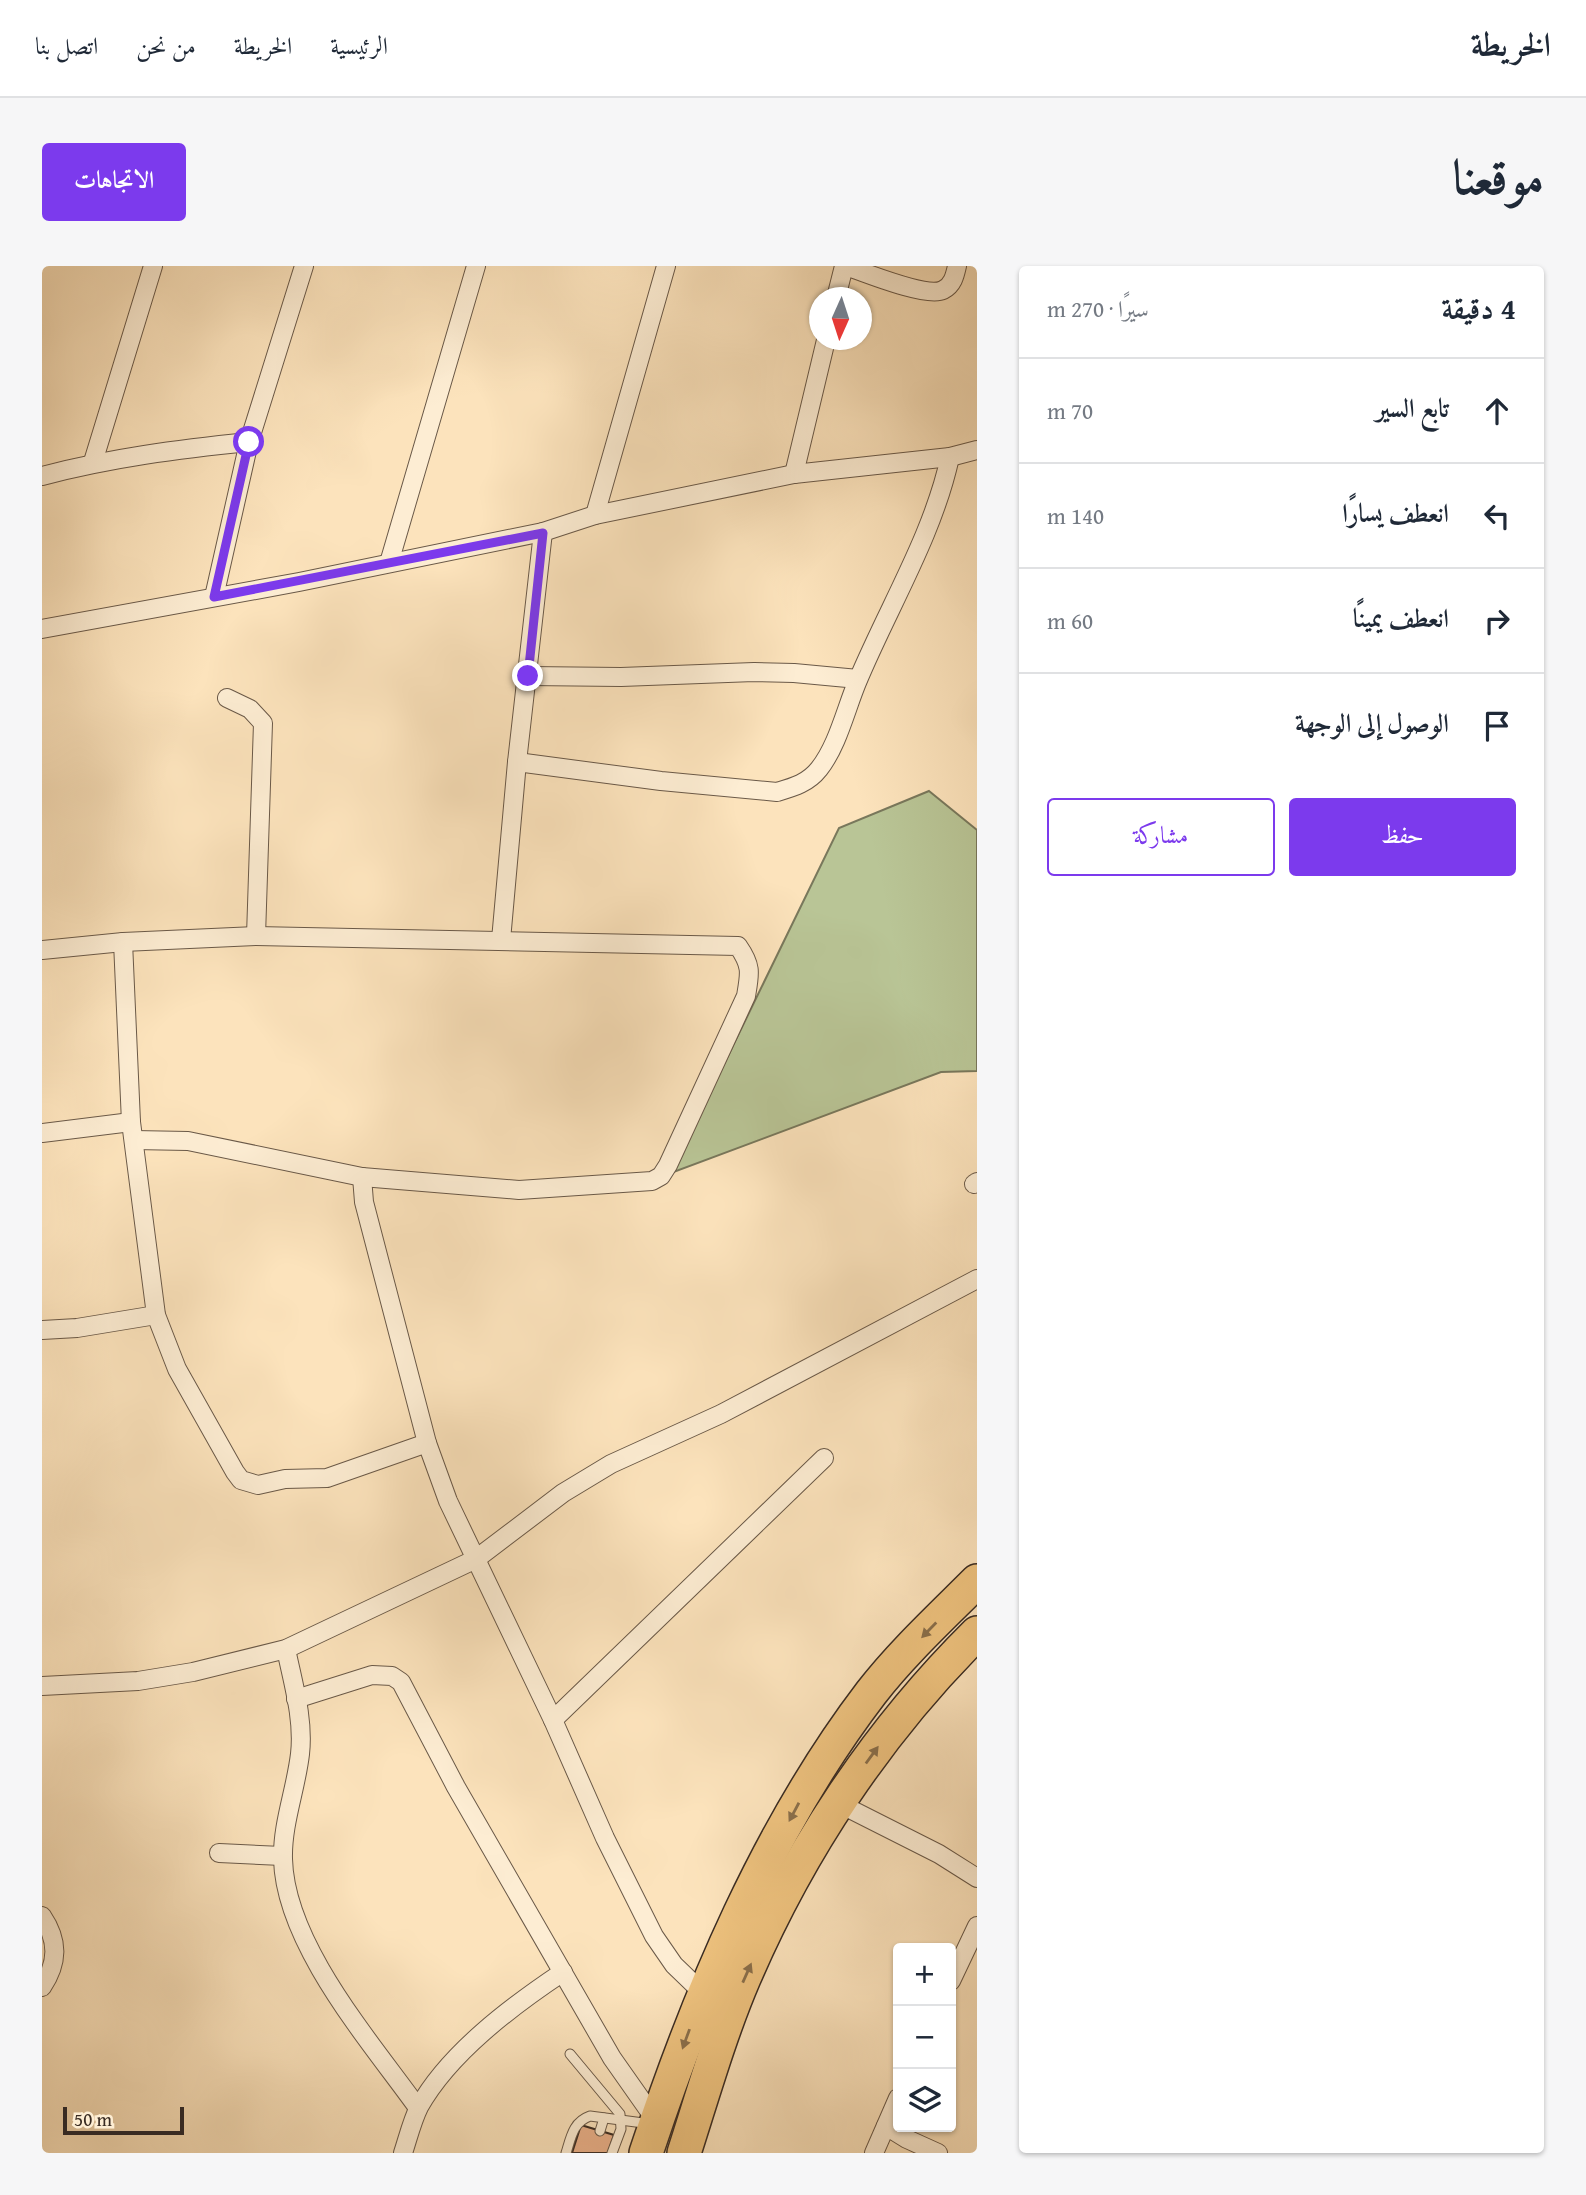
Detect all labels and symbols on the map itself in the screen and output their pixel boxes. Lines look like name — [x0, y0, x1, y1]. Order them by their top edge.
north arrow — [809, 287, 872, 350]
route start — [233, 426, 264, 457]
route end — [512, 660, 543, 691]
one-way arrow — [921, 1621, 938, 1638]
one-way arrow — [864, 1746, 878, 1764]
one-way arrow — [788, 1802, 800, 1821]
one-way arrow — [741, 1963, 753, 1983]
one-way arrow — [681, 2029, 692, 2050]
scale bar — [63, 2104, 184, 2136]

